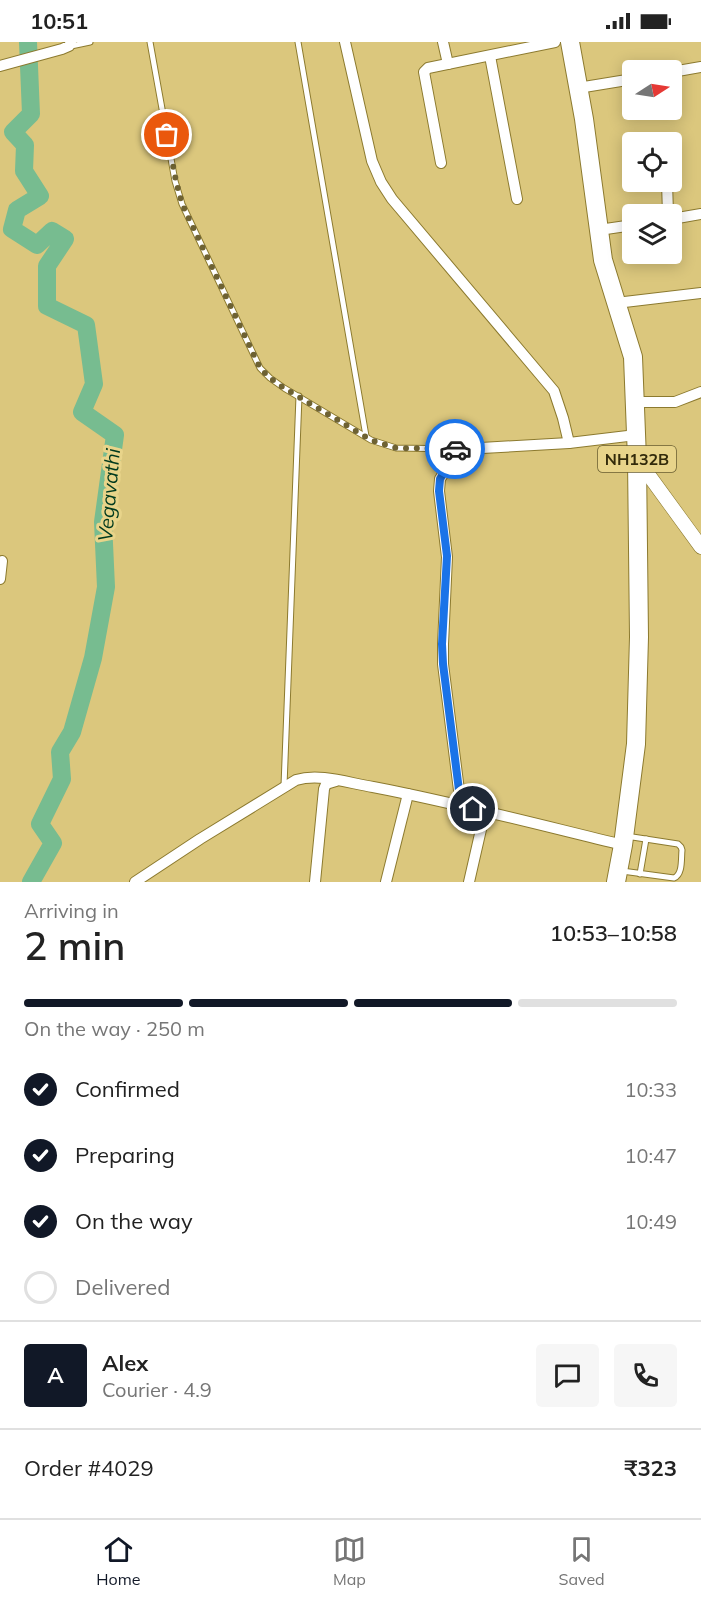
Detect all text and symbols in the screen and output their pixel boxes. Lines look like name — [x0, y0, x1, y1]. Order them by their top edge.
text: 10:51 — [30, 7, 88, 35]
north arrow — [622, 60, 682, 120]
map controls — [622, 60, 682, 264]
pin — [141, 109, 192, 160]
icon: bag — [150, 118, 183, 151]
button: locate — [622, 132, 682, 192]
button: layers — [622, 204, 682, 264]
courier — [425, 419, 485, 479]
icon: car — [439, 433, 472, 466]
road number: NH132B — [598, 446, 676, 472]
water label: Vegavathi — [92, 447, 125, 543]
pin — [447, 783, 498, 834]
icon: home — [456, 792, 489, 825]
text: Arriving in — [24, 898, 119, 923]
text: 10:53–10:58 — [550, 919, 677, 947]
text: 2 min — [24, 921, 125, 970]
text: On the way · 250 m — [24, 1016, 205, 1041]
icon: check — [24, 1073, 57, 1106]
text: Confirmed — [75, 1075, 180, 1103]
text: 10:33 — [624, 1077, 677, 1102]
icon: check — [24, 1139, 57, 1172]
text: Preparing — [75, 1141, 175, 1169]
text: 10:47 — [624, 1143, 677, 1168]
icon: check — [24, 1205, 57, 1238]
text: On the way — [75, 1207, 193, 1235]
text: 10:49 — [624, 1209, 677, 1234]
text: Delivered — [75, 1273, 170, 1301]
button: chat — [536, 1344, 599, 1407]
button: phone — [614, 1344, 677, 1407]
text: Alex — [102, 1349, 148, 1377]
text: A — [47, 1361, 64, 1389]
text: Courier · 4.9 — [102, 1377, 212, 1402]
text: Order #4029 — [24, 1454, 154, 1482]
text: ₹323 — [624, 1454, 677, 1482]
tab: Home — [96, 1533, 140, 1589]
tab: Map — [333, 1533, 366, 1589]
tab: Saved — [559, 1533, 605, 1589]

